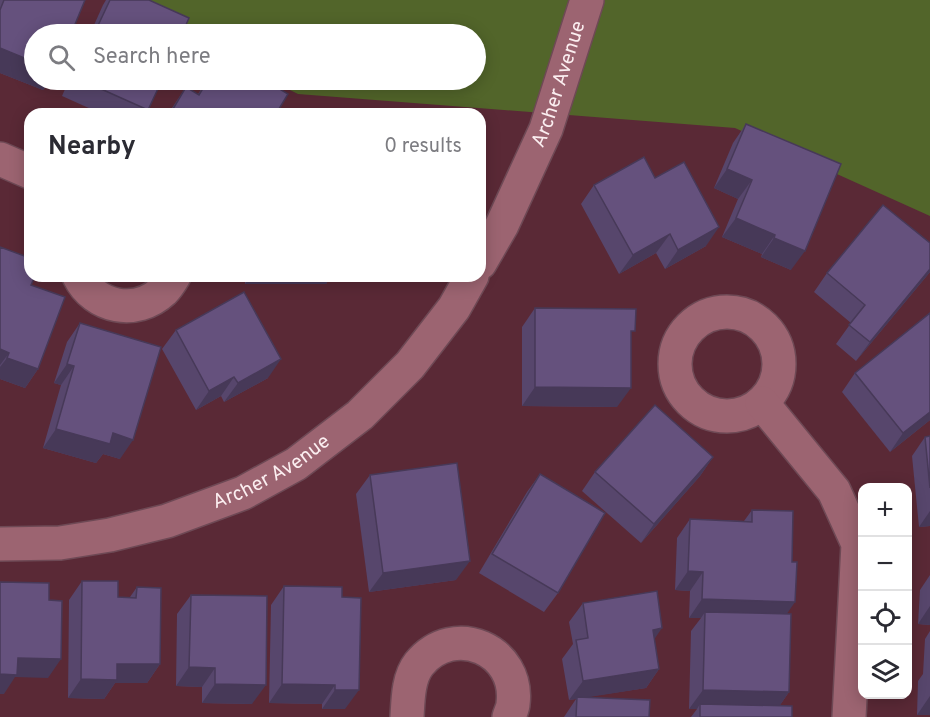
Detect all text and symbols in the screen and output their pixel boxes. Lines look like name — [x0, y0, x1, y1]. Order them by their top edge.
street label: Archer Avenue — [526, 18, 592, 152]
search box — [24, 24, 486, 90]
icon: search — [45, 41, 78, 74]
text: Search here — [93, 44, 211, 71]
text: Nearby — [48, 131, 136, 164]
text: 0 results — [384, 134, 462, 160]
street label: Archer Avenue — [209, 429, 336, 516]
map controls — [858, 483, 912, 699]
button: + — [858, 483, 912, 537]
button: − — [858, 537, 912, 591]
button: locate — [858, 591, 912, 645]
button: layers — [858, 645, 912, 699]

